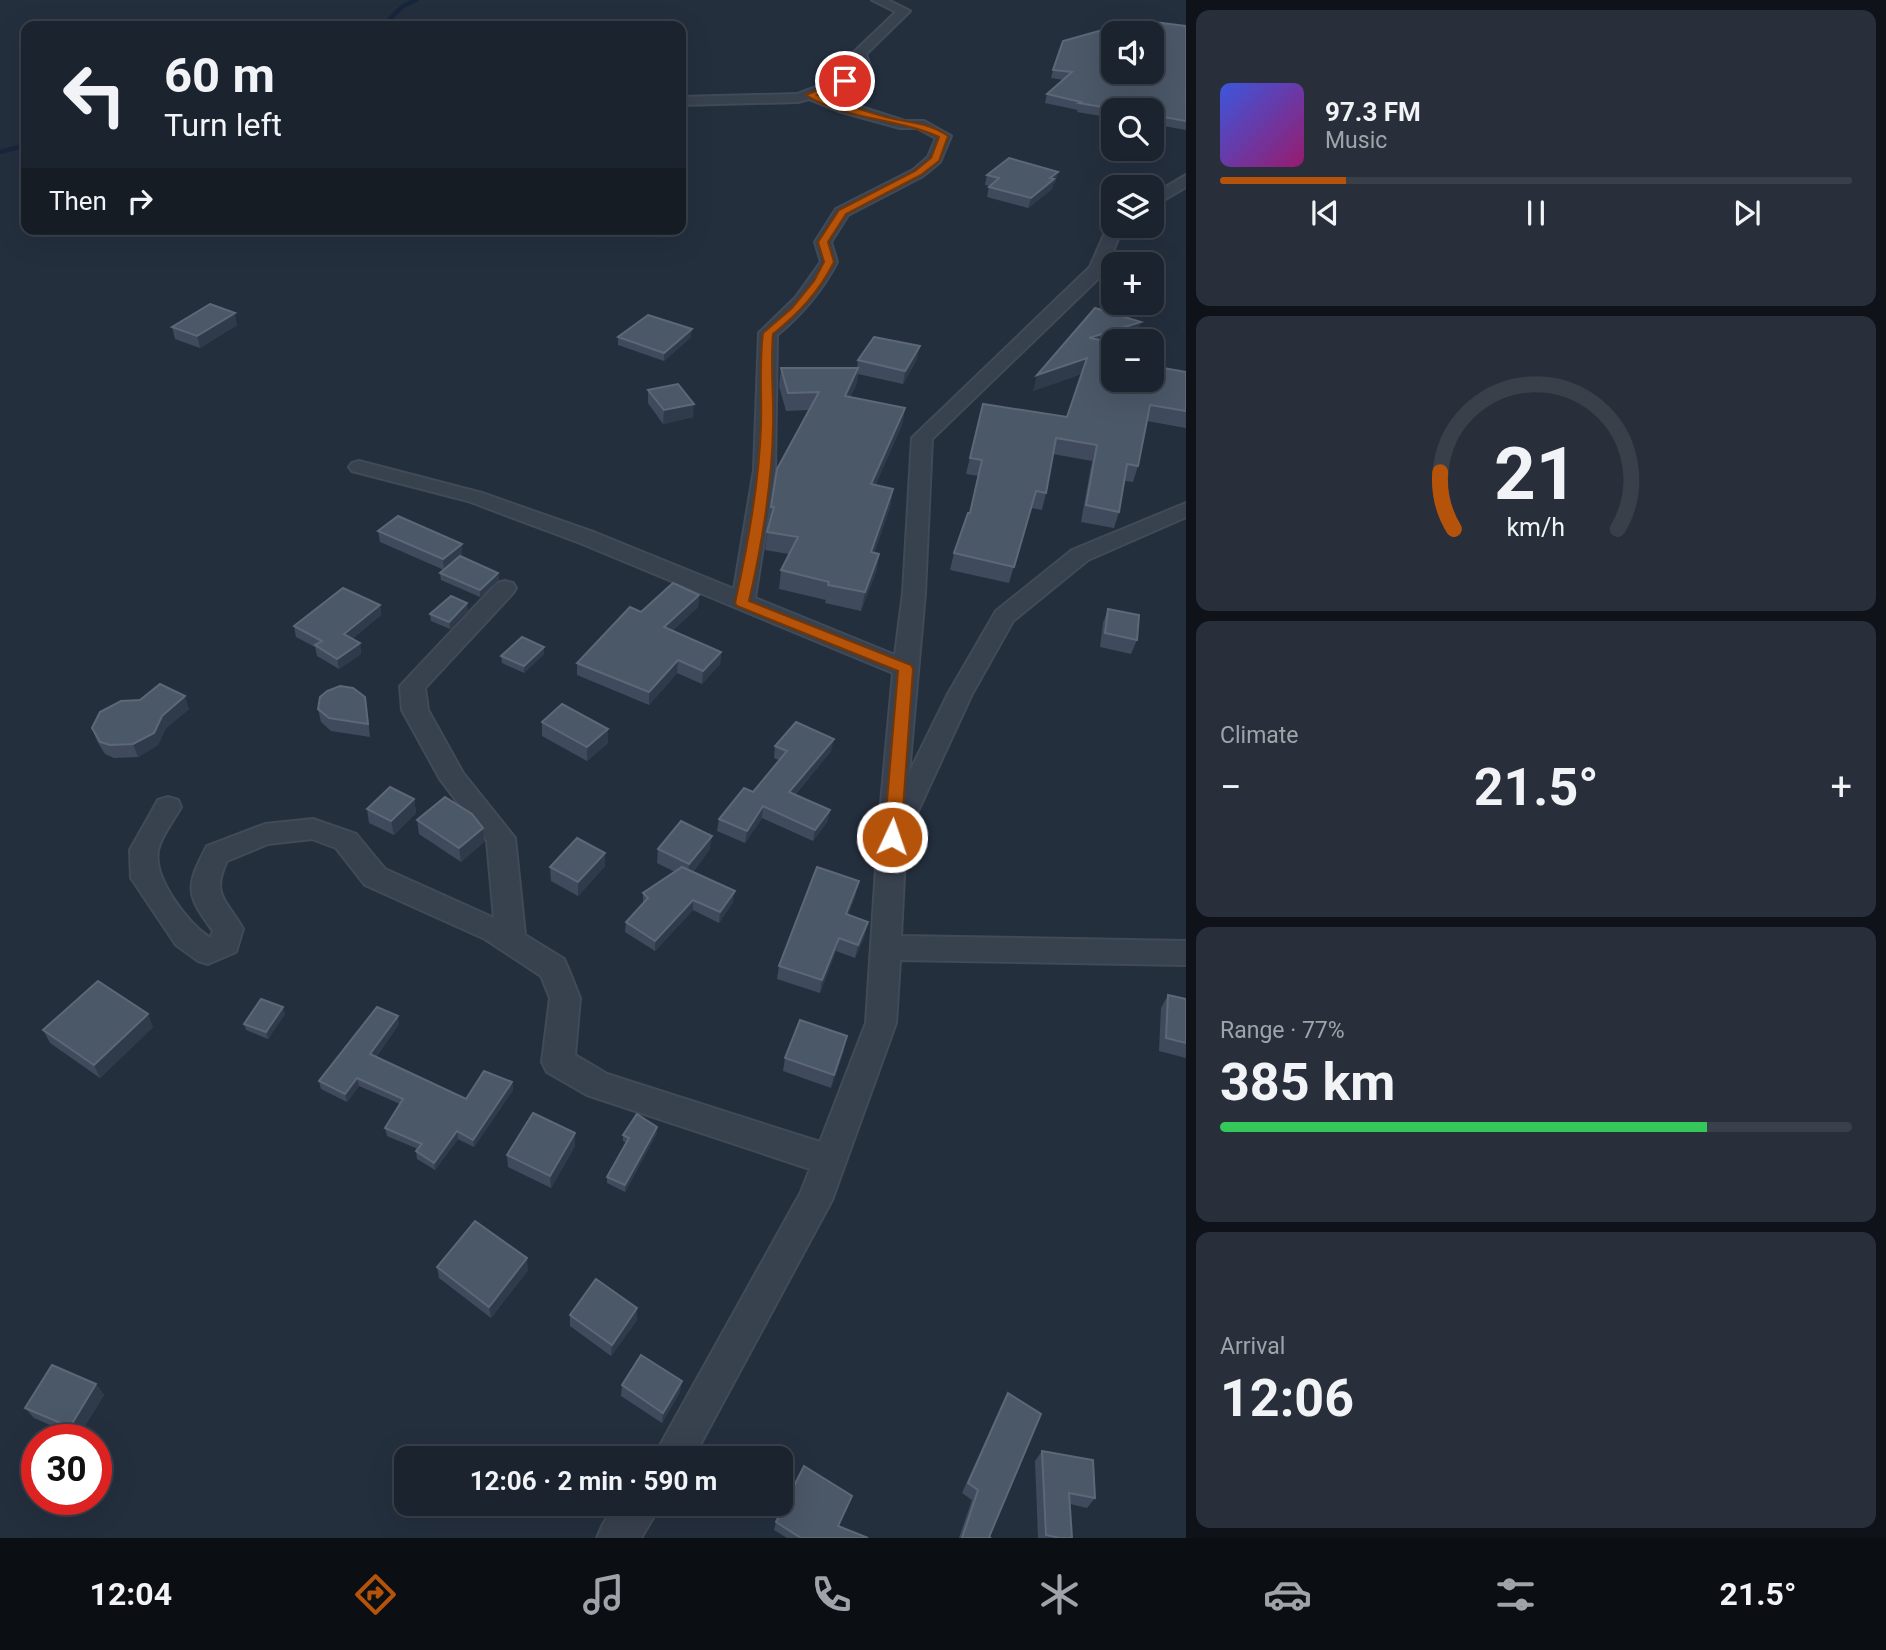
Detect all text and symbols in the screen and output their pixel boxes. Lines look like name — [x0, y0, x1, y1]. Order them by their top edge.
map controls — [1101, 21, 1164, 392]
button: sound — [1101, 21, 1164, 84]
text: 60 m — [164, 47, 275, 104]
icon: left — [49, 49, 140, 140]
pin — [815, 51, 875, 111]
icon: arrive — [826, 62, 864, 100]
text: 97.3 FM — [1325, 97, 1421, 127]
button: search — [1101, 98, 1164, 161]
text: Turn left — [164, 106, 282, 144]
text: Music — [1325, 127, 1387, 154]
button: layers — [1101, 175, 1164, 238]
icon: right — [121, 182, 159, 220]
text: Then — [49, 186, 107, 216]
icon: previous — [1306, 194, 1344, 232]
icon: pause — [1517, 194, 1555, 232]
icon: next — [1728, 194, 1766, 232]
button: + — [1101, 252, 1164, 315]
button: − — [1101, 329, 1164, 392]
text: 21 — [1494, 432, 1578, 518]
text: km/h — [1507, 513, 1565, 542]
text: Climate — [1220, 722, 1299, 749]
text: 21.5° — [1474, 757, 1599, 818]
text: − — [1220, 765, 1242, 809]
text: + — [1830, 765, 1852, 809]
position arrow — [855, 800, 929, 874]
text: Range · 77% — [1220, 1017, 1345, 1044]
text: 385 km — [1220, 1052, 1395, 1113]
text: Arrival — [1220, 1333, 1285, 1360]
text: 12:06 — [1220, 1368, 1354, 1429]
speed limit sign: 30 — [21, 1424, 112, 1515]
text: 12:06 · 2 min · 590 m — [470, 1466, 717, 1496]
icon: directions — [351, 1570, 400, 1619]
icon: music — [579, 1570, 628, 1619]
icon: phone — [807, 1570, 856, 1619]
icon: climate — [1035, 1570, 1084, 1619]
icon: car — [1263, 1570, 1312, 1619]
icon: filters — [1491, 1570, 1540, 1619]
text: 12:04 — [90, 1575, 172, 1613]
text: 21.5° — [1720, 1575, 1796, 1613]

